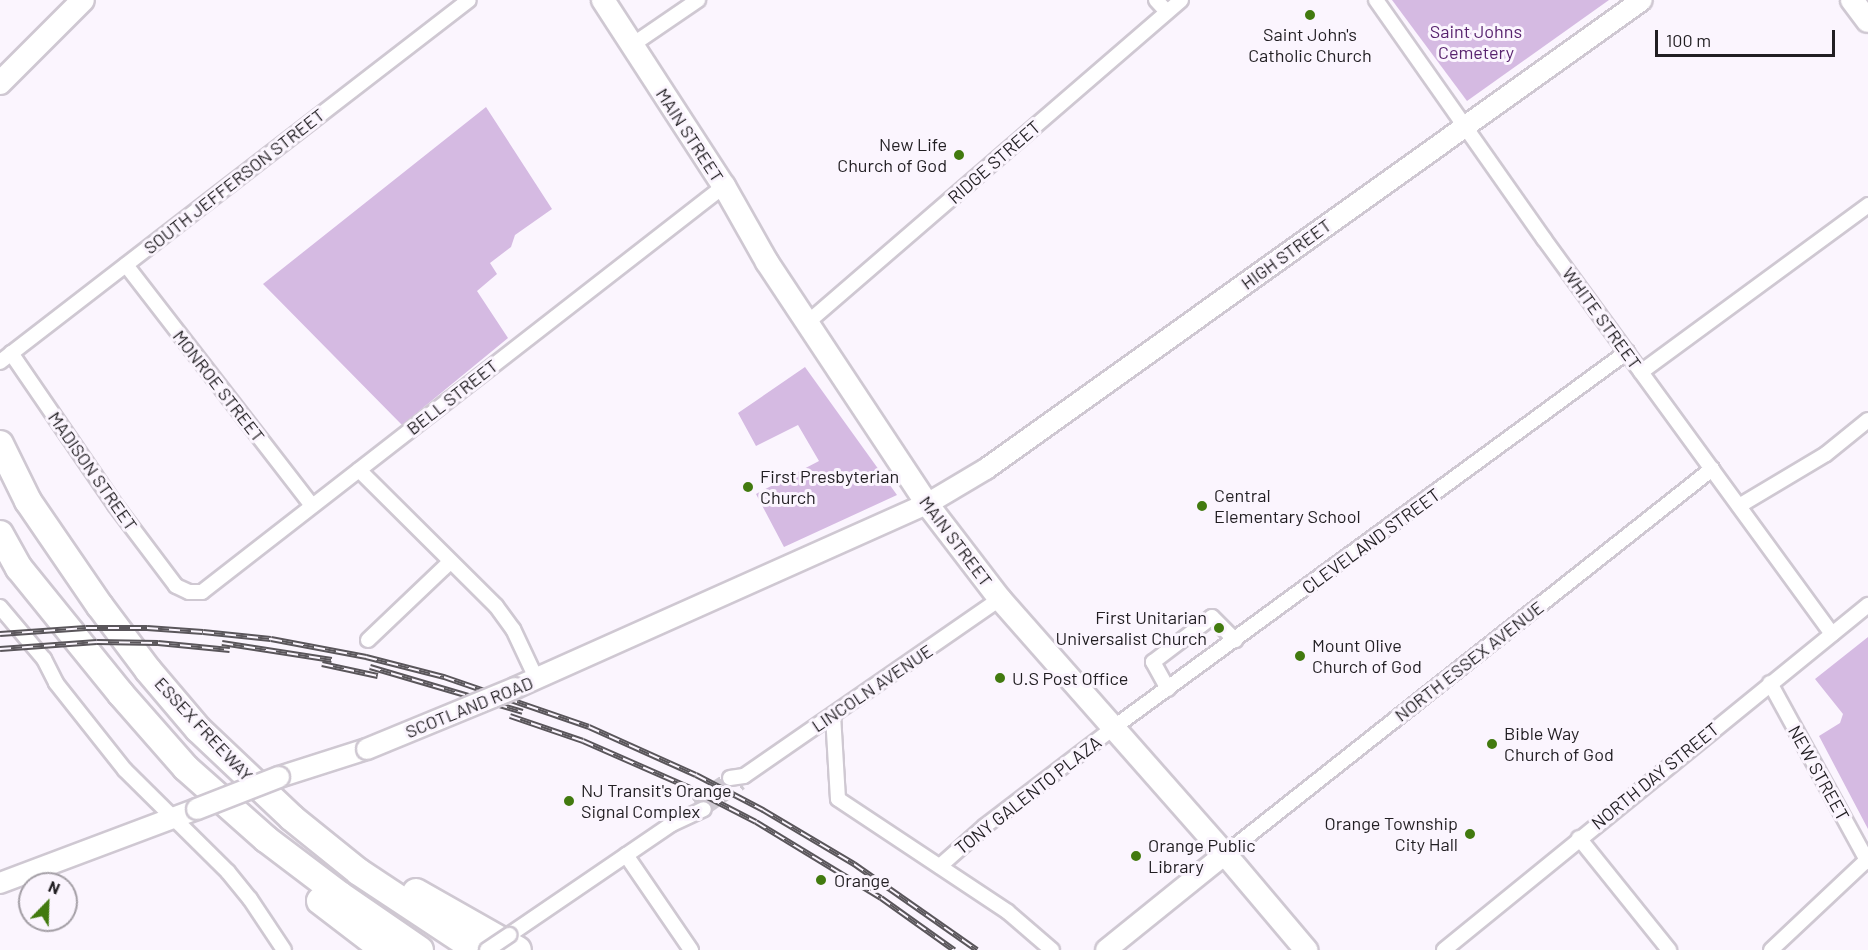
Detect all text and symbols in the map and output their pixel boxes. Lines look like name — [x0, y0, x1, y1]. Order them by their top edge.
marker: Saint John's Catholic Church — [1303, 8, 1317, 22]
scale bar — [1658, 18, 1838, 56]
park label: Saint Johns Cemetery — [1430, 21, 1522, 63]
place label: Saint John's Catholic Church — [1248, 24, 1372, 66]
text: 100 m — [1666, 29, 1711, 51]
street label: MAIN STREET — [652, 84, 728, 186]
street label: SOUTH JEFFERSON STREET — [139, 104, 329, 258]
street label: RIDGE STREET — [943, 116, 1045, 208]
place label: New Life Church of God — [837, 134, 947, 176]
marker: New Life Church of God — [952, 148, 966, 162]
street label: HIGH STREET — [1237, 214, 1335, 294]
street label: WHITE STREET — [1558, 263, 1646, 373]
street label: MONROE STREET — [169, 326, 269, 446]
street label: BELL STREET — [402, 355, 502, 439]
street label: MADISON STREET — [44, 407, 142, 535]
place label: First Presbyterian Church — [760, 466, 899, 508]
marker: First Presbyterian Church — [741, 480, 755, 494]
street label: CLEVELAND STREET — [1298, 484, 1444, 598]
place label: Central Elementary School — [1214, 485, 1361, 528]
street label: MAIN STREET — [915, 492, 997, 590]
marker: Central Elementary School — [1195, 499, 1209, 513]
street label: NORTH ESSEX AVENUE — [1390, 596, 1548, 726]
place label: First Unitarian Universalist Church — [1056, 607, 1207, 650]
marker: First Unitarian Universalist Church — [1212, 621, 1226, 635]
place label: Mount Olive Church of God — [1312, 635, 1422, 678]
street label: LINCOLN AVENUE — [807, 640, 937, 736]
marker: Mount Olive Church of God — [1293, 649, 1307, 663]
place label: U.S Post Office — [1012, 667, 1128, 689]
marker: U.S Post Office — [993, 671, 1007, 685]
street label: SCOTLAND ROAD — [402, 672, 536, 742]
street label: ESSEX FREEWAY — [150, 673, 258, 785]
street label: NORTH DAY STREET — [1587, 718, 1723, 834]
street label: NEW STREET — [1784, 721, 1854, 825]
place label: Bible Way Church of God — [1504, 723, 1614, 766]
street label: TONY GALENTO PLAZA — [951, 731, 1105, 859]
marker: Bible Way Church of God — [1485, 737, 1499, 751]
place label: NJ Transit's Orange Signal Complex — [581, 780, 732, 822]
marker: NJ Transit's Orange Signal Complex — [562, 794, 576, 808]
place label: Orange Township City Hall — [1325, 813, 1458, 856]
marker: Orange Township City Hall — [1463, 827, 1477, 841]
place label: Orange Public Library — [1148, 835, 1256, 878]
marker: Orange Public Library — [1129, 849, 1143, 863]
place label: Orange — [834, 869, 890, 891]
marker: Orange — [812, 871, 830, 889]
north arrow — [18, 872, 78, 932]
text: N — [46, 876, 63, 898]

